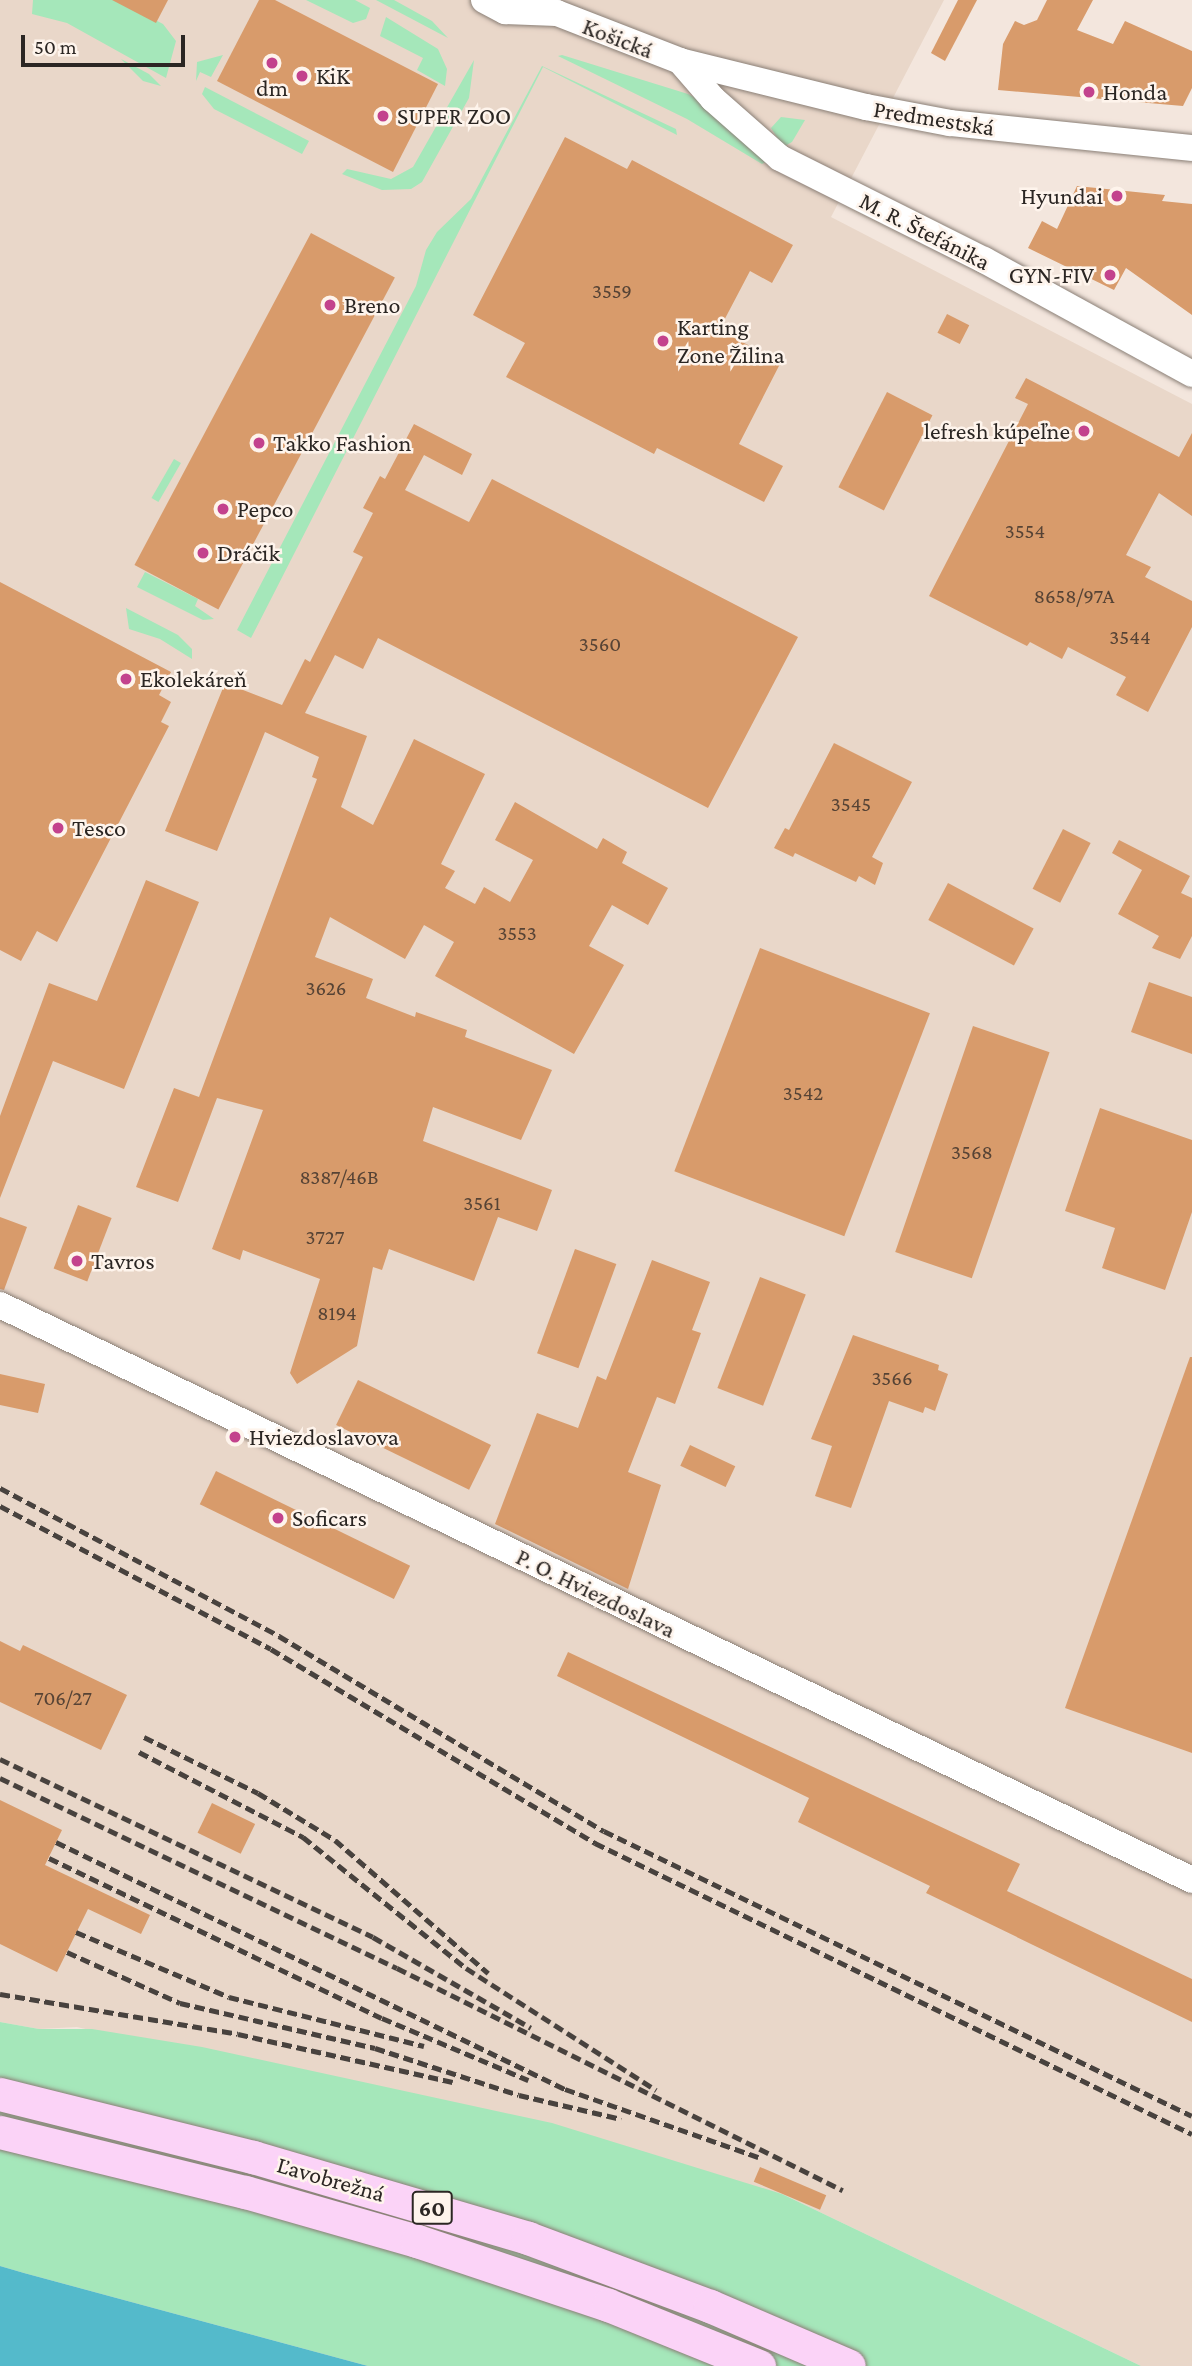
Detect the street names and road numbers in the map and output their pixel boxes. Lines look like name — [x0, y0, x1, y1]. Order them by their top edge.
street label: Košická — [579, 11, 657, 65]
street label: Predmestská — [871, 94, 997, 142]
street label: M. R. Štefánika — [855, 186, 995, 276]
street label: P. O. Hviezdoslava — [512, 1542, 680, 1644]
street label: Ľavobrežná — [274, 2150, 388, 2208]
road number: 60 — [411, 2188, 453, 2228]

